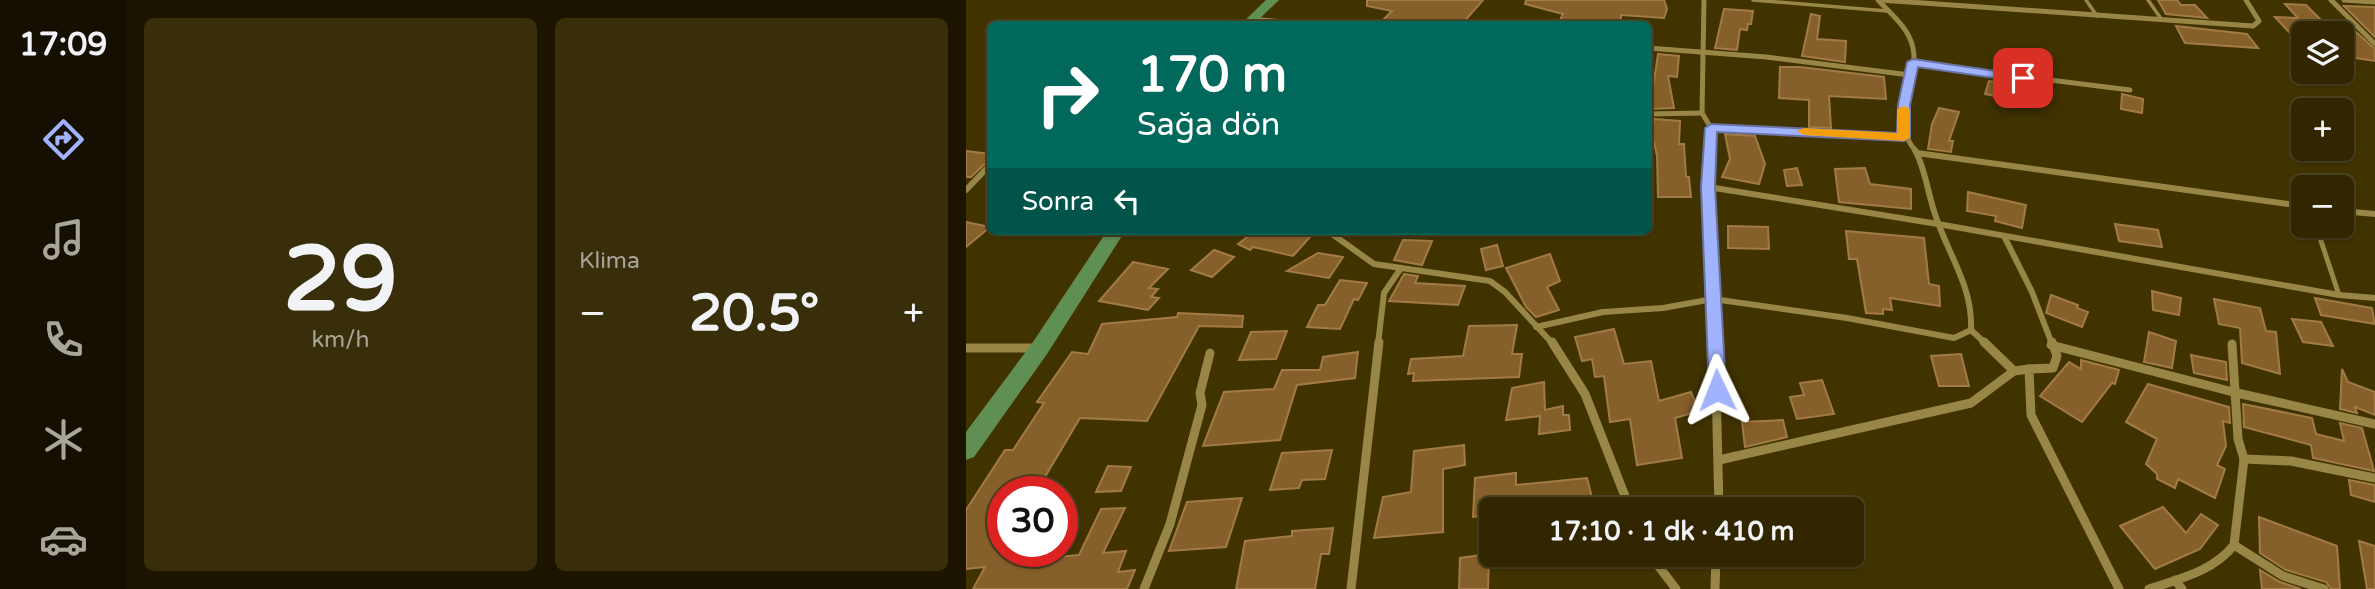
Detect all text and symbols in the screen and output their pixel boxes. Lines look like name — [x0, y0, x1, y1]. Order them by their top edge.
map controls — [2291, 21, 2354, 238]
button: layers — [2291, 21, 2354, 84]
text: 17:09 — [19, 26, 107, 64]
text: 170 m — [1137, 46, 1287, 105]
pin — [1993, 48, 2053, 108]
icon: right — [1022, 49, 1113, 140]
icon: arrive — [2004, 59, 2042, 97]
button: + — [2291, 98, 2354, 161]
text: Sağa dön — [1137, 106, 1280, 144]
icon: directions — [39, 115, 88, 164]
button: − — [2291, 175, 2354, 238]
icon: left — [1108, 182, 1146, 220]
text: Sonra — [1022, 186, 1094, 217]
icon: music — [39, 215, 88, 264]
text: 29 — [283, 225, 398, 335]
text: Klima — [579, 247, 640, 275]
text: 20.5° — [689, 282, 819, 345]
text: − — [579, 291, 606, 337]
text: + — [903, 291, 924, 337]
icon: phone — [39, 315, 88, 364]
text: km/h — [312, 326, 369, 354]
position arrow — [1680, 353, 1754, 427]
icon: climate — [39, 415, 88, 464]
speed limit sign: 30 — [987, 476, 1078, 567]
icon: car — [39, 515, 88, 564]
text: 17:10 · 1 dk · 410 m — [1549, 516, 1794, 547]

